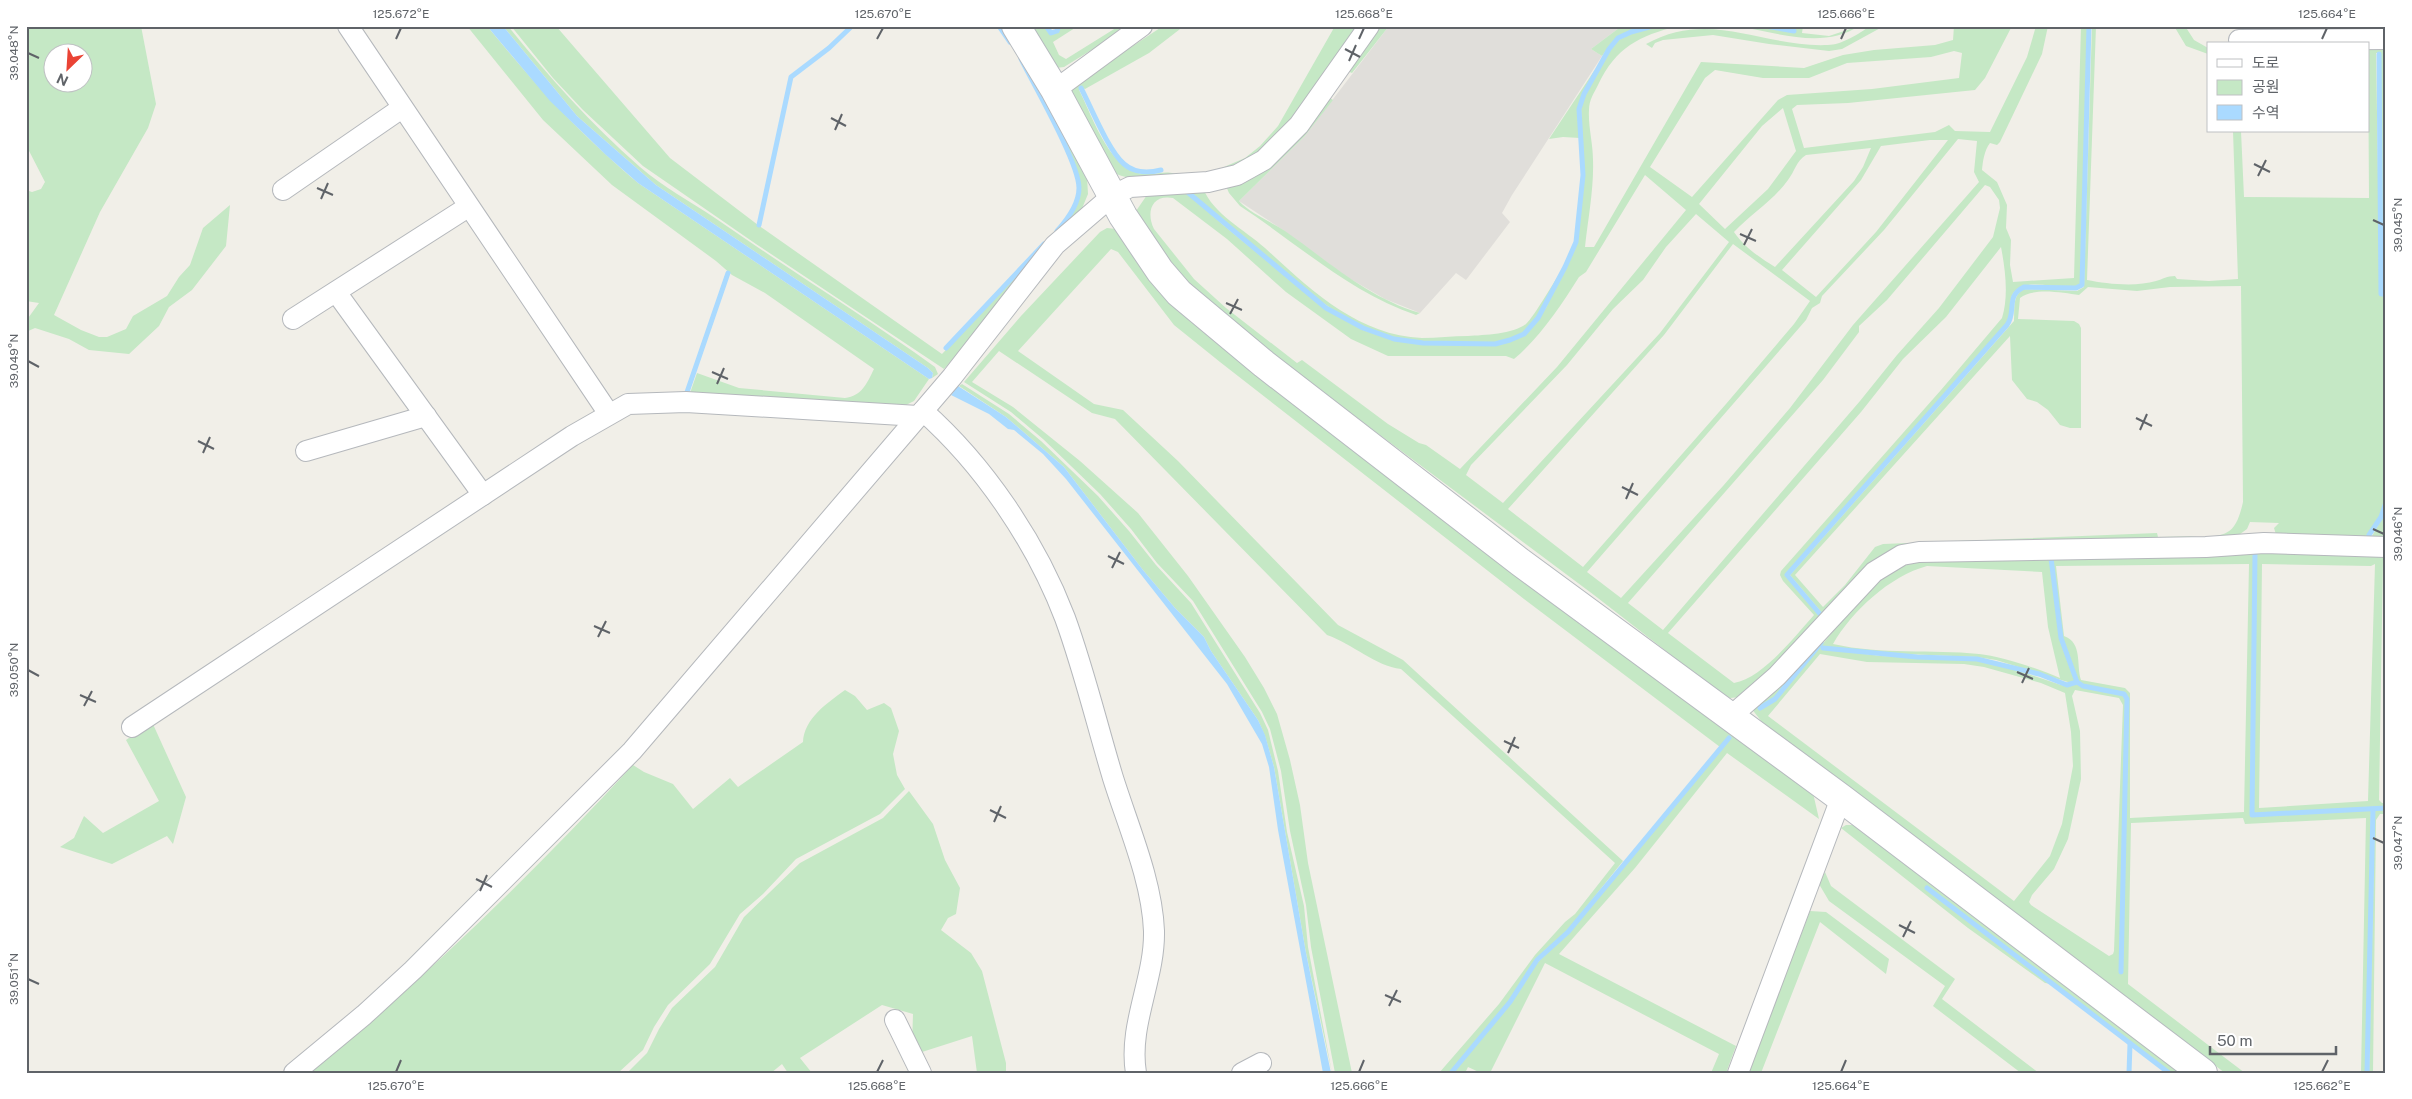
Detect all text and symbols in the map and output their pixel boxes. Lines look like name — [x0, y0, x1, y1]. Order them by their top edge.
text: 125.672°E — [372, 7, 430, 21]
text: 125.670°E — [855, 7, 912, 21]
text: 125.668°E — [1335, 7, 1393, 21]
text: 125.666°E — [1817, 7, 1875, 21]
text: 125.664°E — [2298, 7, 2356, 21]
text: 39.048°N — [7, 26, 21, 80]
north arrow — [42, 42, 92, 92]
legend — [2207, 42, 2370, 132]
text: 도로 — [2252, 54, 2280, 71]
text: N — [54, 70, 71, 89]
text: 공원 — [2252, 78, 2280, 95]
text: 수역 — [2252, 104, 2280, 121]
text: 39.045°N — [2391, 198, 2405, 252]
text: 39.049°N — [7, 334, 21, 388]
text: 39.046°N — [2391, 507, 2405, 561]
text: 39.050°N — [7, 643, 21, 697]
text: 39.047°N — [2391, 816, 2405, 870]
text: 39.051°N — [7, 953, 21, 1005]
scale bar — [2210, 1024, 2336, 1056]
text: 50 m — [2217, 1032, 2252, 1049]
text: 125.670°E — [368, 1079, 425, 1093]
text: 125.668°E — [848, 1079, 906, 1093]
text: 125.666°E — [1330, 1079, 1388, 1093]
text: 125.664°E — [1812, 1079, 1870, 1093]
text: 125.662°E — [2293, 1079, 2351, 1093]

